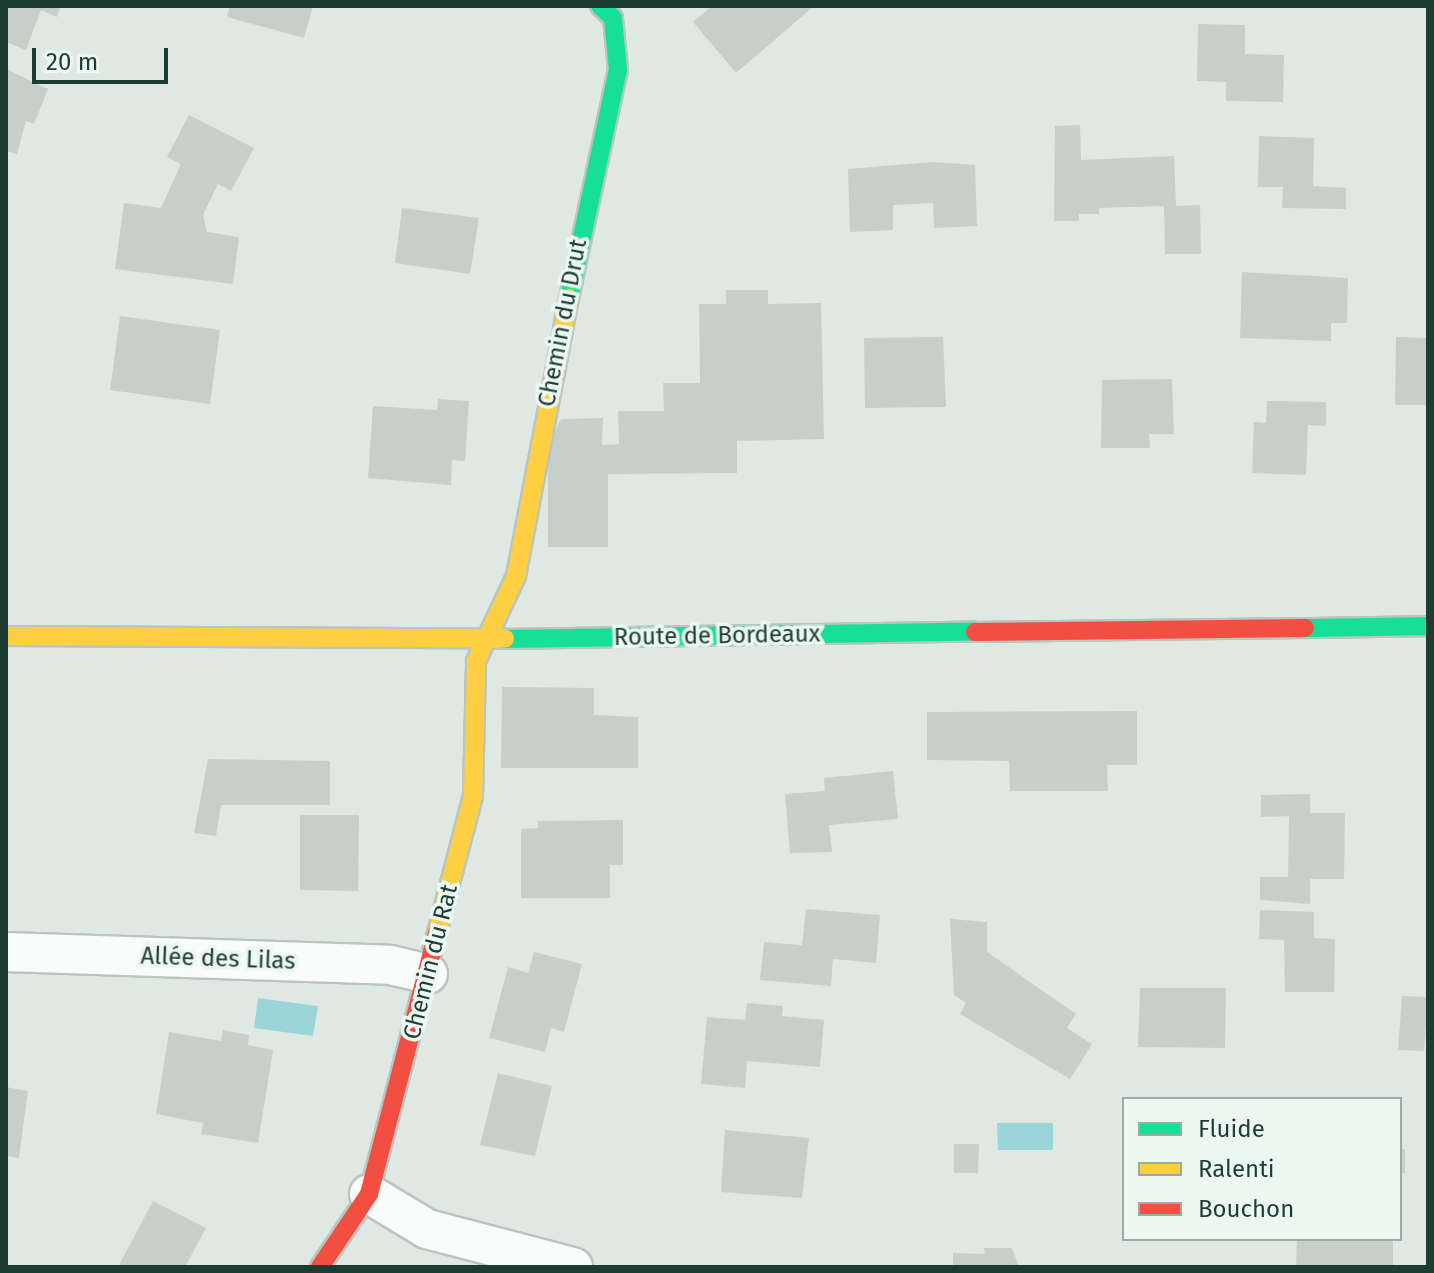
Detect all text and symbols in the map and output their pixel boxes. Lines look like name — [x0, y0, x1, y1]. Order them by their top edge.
scale bar — [36, 32, 172, 82]
text: 20 m — [46, 48, 98, 76]
street label: Chemin du Drut — [533, 237, 593, 409]
street label: Route de Bordeaux — [613, 620, 821, 652]
street label: Chemin du Rat — [398, 881, 464, 1043]
street label: Allée des Lilas — [140, 942, 296, 976]
legend — [1122, 1097, 1402, 1241]
text: Fluide — [1198, 1115, 1265, 1143]
text: Ralenti — [1198, 1155, 1275, 1183]
text: Bouchon — [1198, 1195, 1294, 1223]

